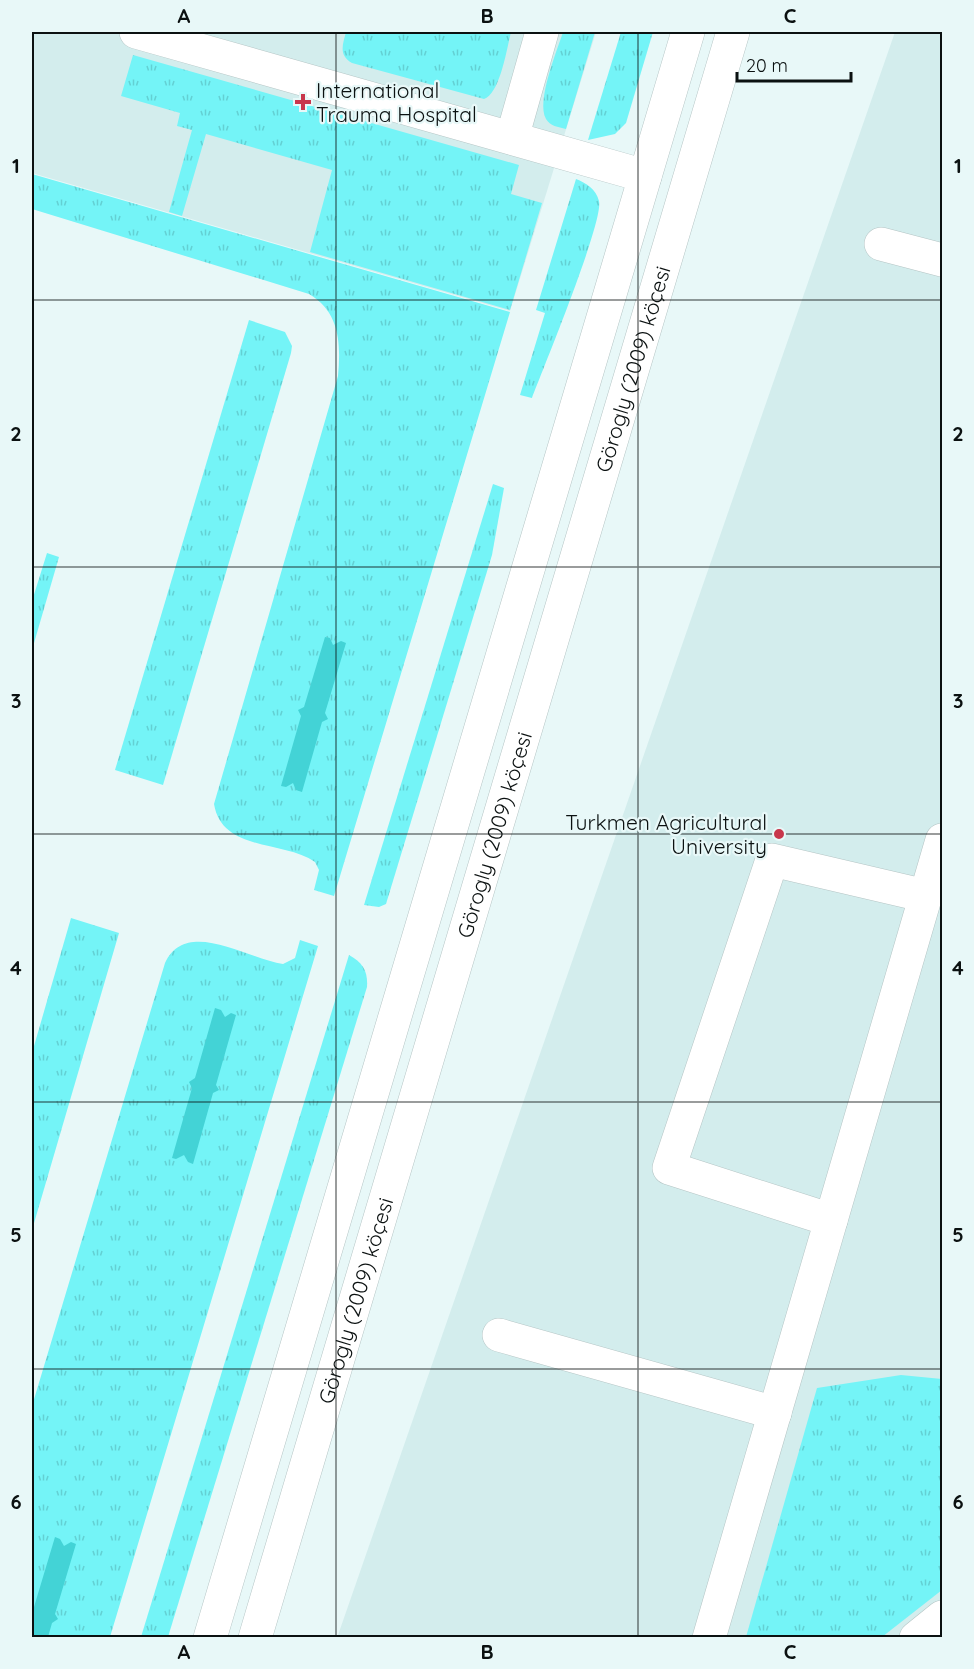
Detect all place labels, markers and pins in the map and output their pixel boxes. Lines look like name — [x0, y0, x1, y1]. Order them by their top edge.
place label: International Trauma Hospital — [316, 77, 477, 127]
marker: International Trauma Hospital — [294, 93, 312, 111]
place label: Turkmen Agricultural University — [565, 809, 767, 859]
marker: Turkmen Agricultural University — [772, 827, 786, 841]

